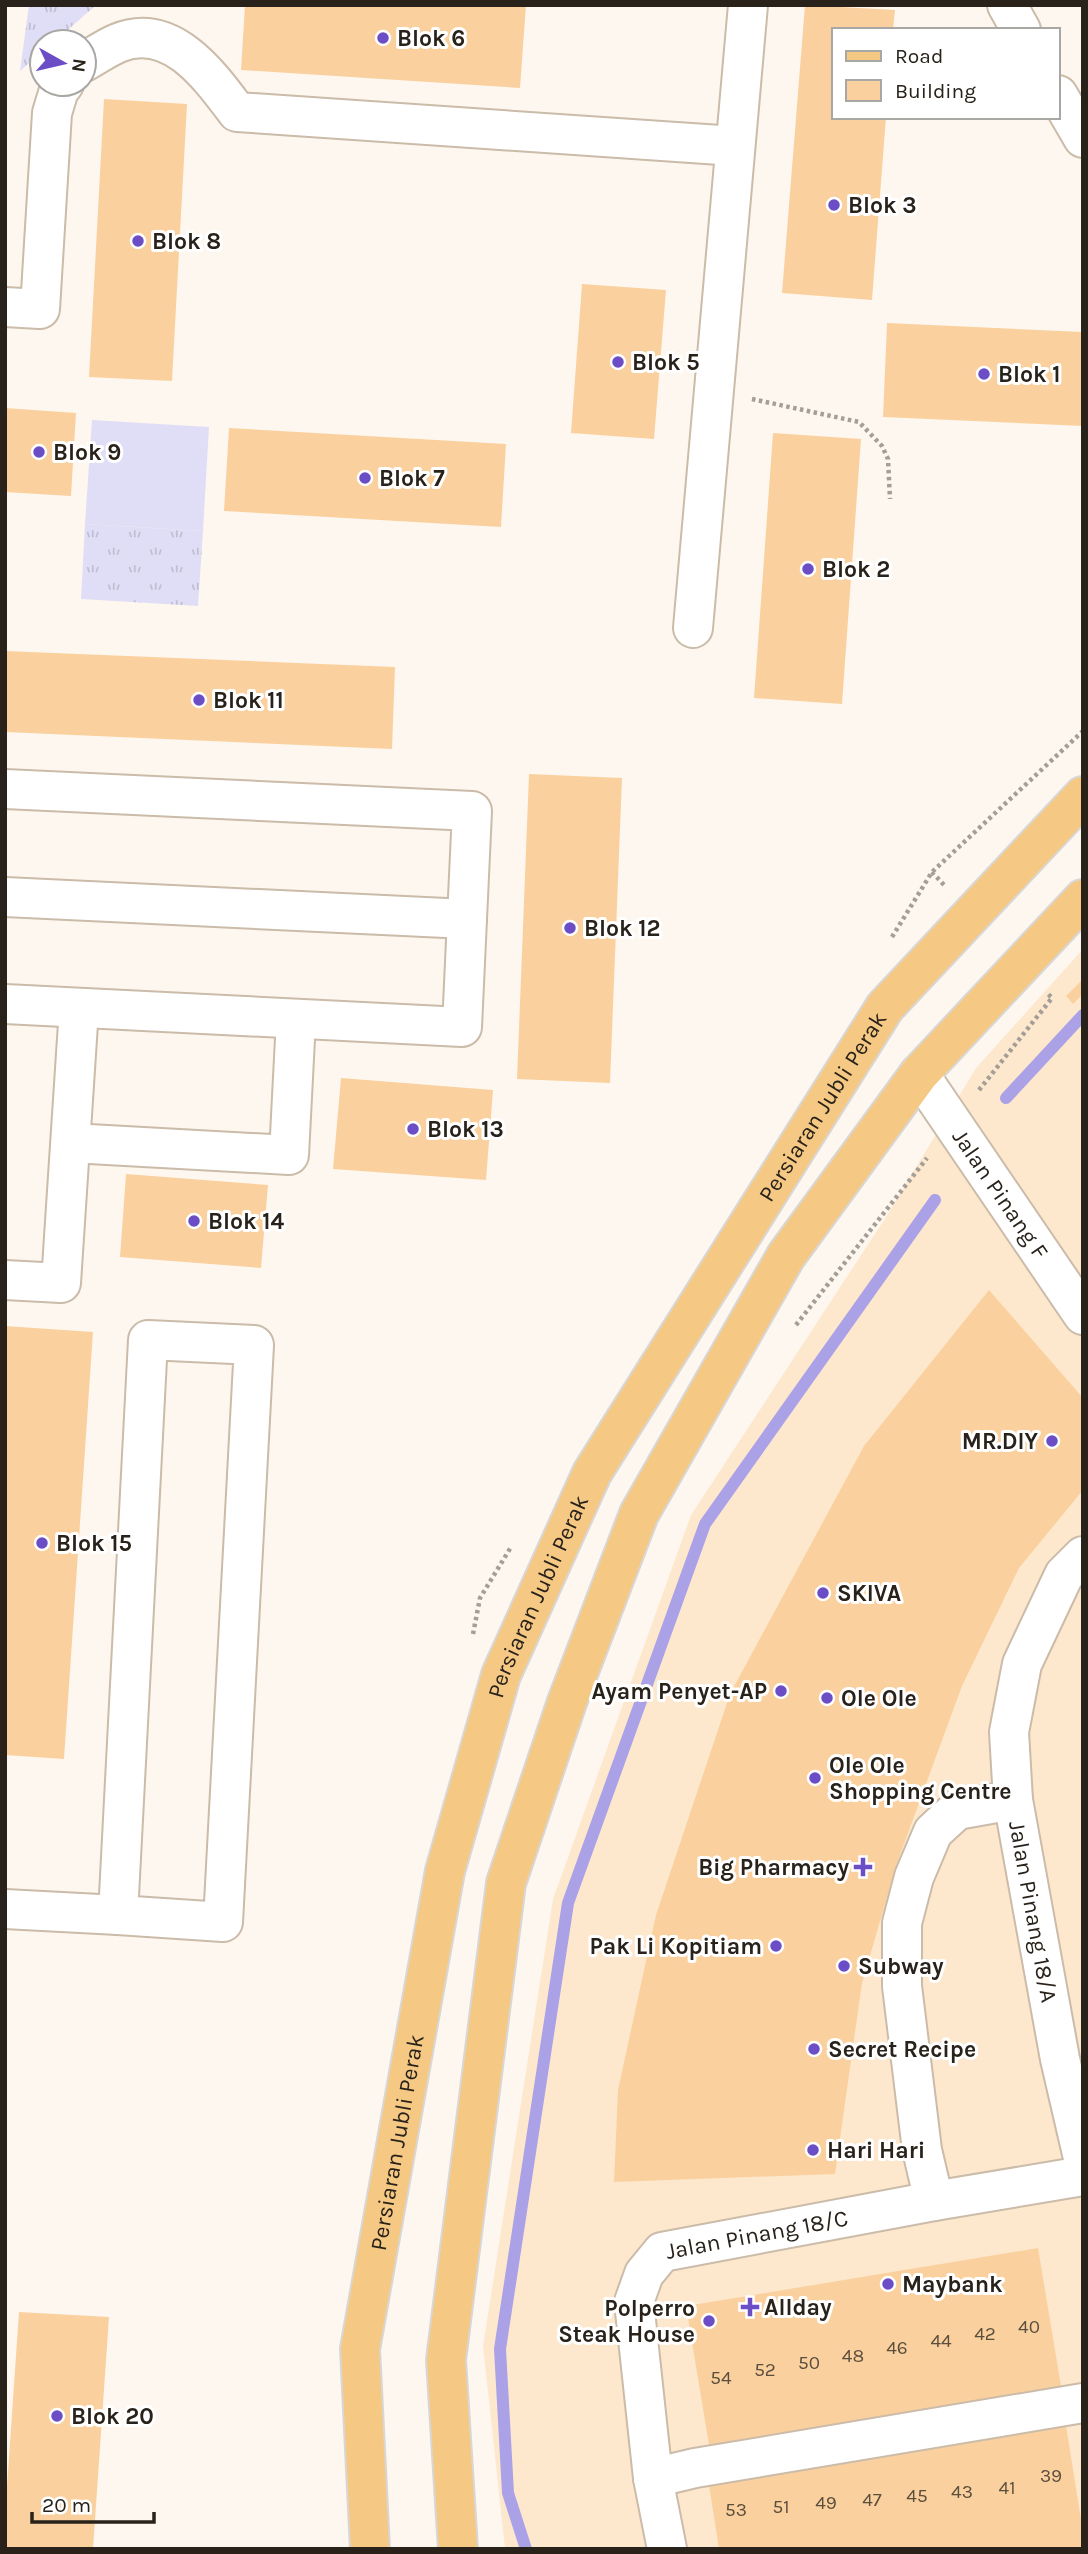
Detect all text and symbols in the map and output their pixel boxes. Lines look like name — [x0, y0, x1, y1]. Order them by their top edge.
place label: Blok 6 — [397, 25, 465, 52]
north arrow — [28, 28, 98, 98]
legend — [832, 28, 1060, 119]
marker: Blok 6 — [375, 30, 391, 46]
text: Road — [895, 44, 943, 68]
text: N — [67, 57, 91, 74]
text: Building — [895, 79, 976, 103]
place label: Blok 3 — [848, 192, 917, 219]
marker: Blok 3 — [826, 197, 842, 213]
place label: Blok 8 — [152, 228, 221, 255]
marker: Blok 8 — [130, 233, 146, 249]
place label: Blok 5 — [632, 349, 700, 376]
marker: Blok 5 — [610, 354, 626, 370]
place label: Blok 1 — [998, 361, 1061, 388]
marker: Blok 1 — [976, 366, 992, 382]
place label: Blok 9 — [53, 439, 121, 466]
marker: Blok 9 — [31, 444, 47, 460]
place label: Blok 7 — [379, 465, 445, 492]
marker: Blok 7 — [357, 470, 373, 486]
place label: Blok 2 — [822, 556, 890, 583]
marker: Blok 2 — [800, 561, 816, 577]
place label: Blok 11 — [213, 687, 284, 714]
marker: Blok 11 — [191, 692, 207, 708]
place label: Blok 12 — [584, 915, 660, 942]
marker: Blok 12 — [562, 920, 578, 936]
street label: Persiaran Jubli Perak — [753, 1007, 892, 1206]
place label: Blok 13 — [427, 1116, 504, 1143]
marker: Blok 13 — [405, 1121, 421, 1137]
street label: Jalan Pinang F — [947, 1124, 1054, 1264]
place label: Blok 14 — [208, 1208, 285, 1235]
marker: Blok 14 — [186, 1213, 202, 1229]
place label: MR.DIY — [962, 1428, 1038, 1455]
marker: MR.DIY — [1044, 1433, 1060, 1449]
street label: Persiaran Jubli Perak — [482, 1491, 594, 1701]
place label: Blok 15 — [56, 1530, 132, 1557]
marker: Blok 15 — [34, 1535, 50, 1551]
place label: SKIVA — [837, 1580, 901, 1607]
marker: SKIVA — [815, 1585, 831, 1601]
place label: Ayam Penyet-AP — [592, 1678, 767, 1705]
marker: Ayam Penyet-AP — [773, 1683, 789, 1699]
place label: Ole Ole — [841, 1685, 917, 1712]
marker: Ole Ole — [819, 1690, 835, 1706]
place label: Ole Ole Shopping Centre — [829, 1752, 1012, 1805]
marker: Ole Ole Shopping Centre — [807, 1770, 823, 1786]
street label: Jalan Pinang 18/A — [1004, 1819, 1063, 2004]
place label: Big Pharmacy — [698, 1854, 849, 1881]
marker: Big Pharmacy — [855, 1859, 871, 1875]
place label: Pak Li Kopitiam — [590, 1933, 762, 1960]
marker: Pak Li Kopitiam — [768, 1938, 784, 1954]
place label: Subway — [858, 1953, 944, 1980]
marker: Subway — [836, 1958, 852, 1974]
street label: Persiaran Jubli Perak — [364, 2032, 429, 2253]
place label: Secret Recipe — [828, 2036, 976, 2063]
marker: Secret Recipe — [806, 2041, 822, 2057]
place label: Hari Hari — [827, 2137, 925, 2164]
marker: Hari Hari — [805, 2142, 821, 2158]
street label: Jalan Pinang 18/C — [664, 2204, 850, 2265]
place label: Maybank — [902, 2271, 1003, 2298]
marker: Maybank — [880, 2276, 896, 2292]
place label: Allday — [764, 2294, 832, 2321]
place label: Polperro Steak House — [558, 2295, 695, 2348]
marker: Allday — [742, 2299, 758, 2315]
marker: Polperro Steak House — [701, 2313, 717, 2329]
house number: 40 — [1018, 2316, 1040, 2338]
house number: 42 — [974, 2323, 996, 2345]
house number: 44 — [930, 2330, 952, 2352]
house number: 46 — [886, 2337, 908, 2359]
house number: 48 — [842, 2345, 864, 2367]
house number: 50 — [798, 2352, 820, 2374]
house number: 52 — [754, 2359, 776, 2381]
house number: 54 — [710, 2367, 732, 2389]
place label: Blok 20 — [71, 2403, 154, 2430]
marker: Blok 20 — [49, 2408, 65, 2424]
house number: 39 — [1040, 2465, 1062, 2487]
house number: 41 — [999, 2477, 1015, 2499]
scale bar — [32, 2480, 154, 2524]
house number: 43 — [951, 2481, 973, 2503]
house number: 45 — [906, 2485, 928, 2507]
house number: 47 — [862, 2489, 882, 2511]
house number: 49 — [815, 2492, 837, 2514]
text: 20 m — [42, 2493, 91, 2517]
house number: 51 — [772, 2496, 790, 2518]
house number: 53 — [725, 2499, 747, 2521]

